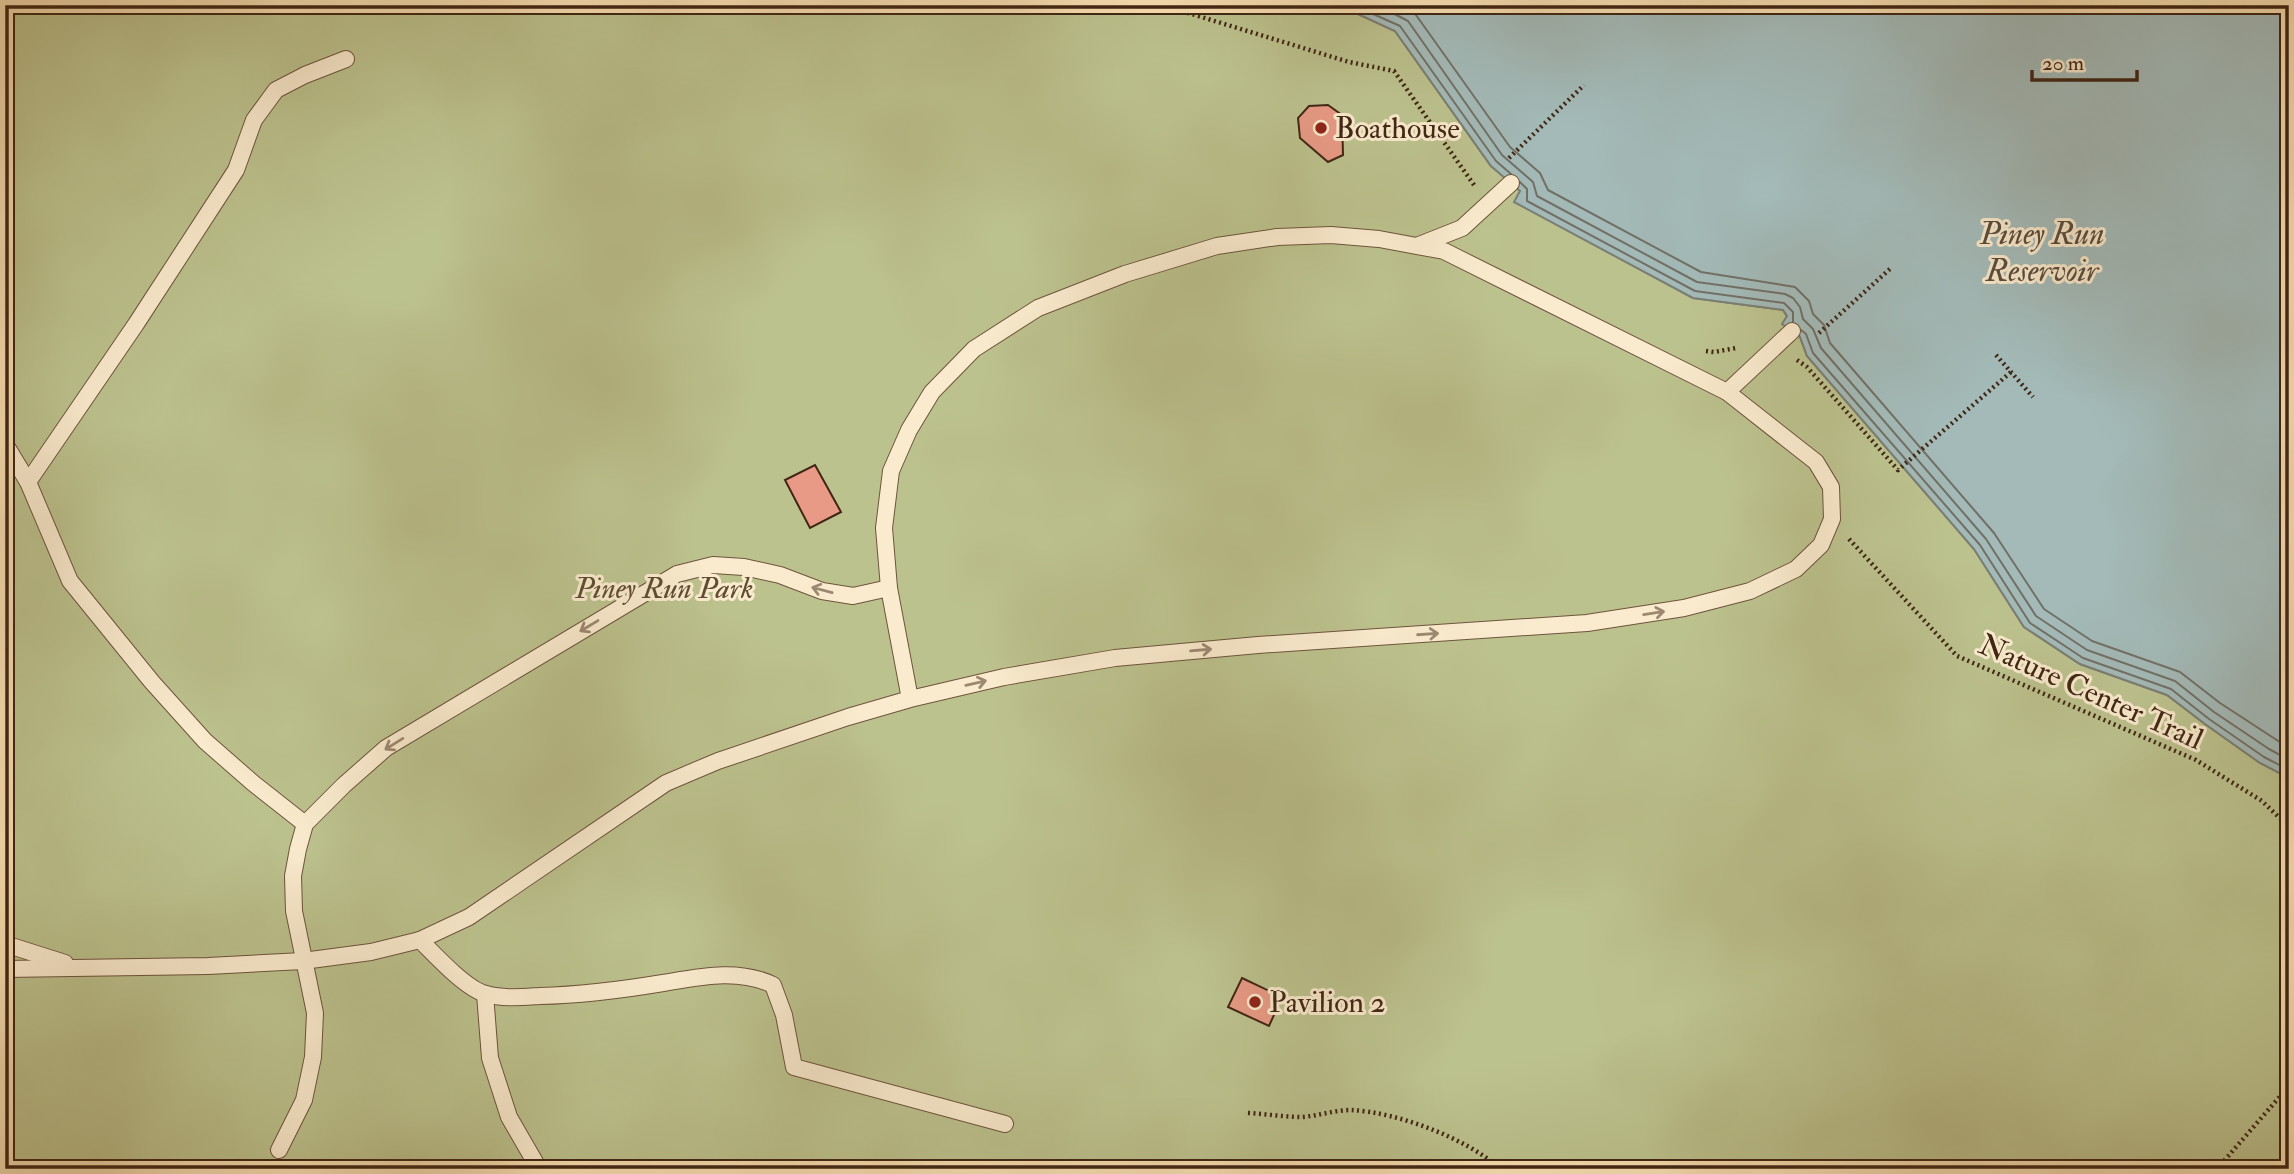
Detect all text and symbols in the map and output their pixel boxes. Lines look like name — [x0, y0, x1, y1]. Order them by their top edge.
scale bar — [2032, 38, 2136, 82]
text: 20 m — [2042, 50, 2084, 77]
place label: Boathouse — [1335, 110, 1460, 147]
marker: Boathouse — [1313, 120, 1329, 136]
water label: Piney Run Reservoir — [1979, 214, 2104, 291]
park label: Piney Run Park — [574, 570, 753, 607]
one-way arrow — [811, 582, 833, 595]
one-way arrow — [1642, 606, 1665, 619]
one-way arrow — [580, 620, 600, 634]
street label: Nature Center Trail — [1973, 626, 2209, 758]
one-way arrow — [1416, 627, 1439, 640]
one-way arrow — [1189, 644, 1212, 657]
one-way arrow — [964, 676, 987, 689]
one-way arrow — [385, 737, 405, 751]
place label: Pavilion 2 — [1269, 984, 1386, 1021]
marker: Pavilion 2 — [1247, 994, 1263, 1010]

